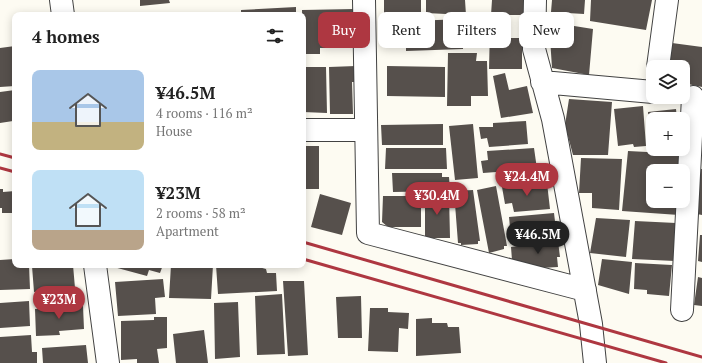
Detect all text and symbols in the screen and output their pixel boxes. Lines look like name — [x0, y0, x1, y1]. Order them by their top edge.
chip: Buy — [318, 12, 370, 48]
chip: Rent — [378, 12, 435, 48]
chip: Filters — [443, 12, 511, 48]
chip: New — [519, 12, 574, 48]
text: 4 homes — [32, 25, 100, 48]
icon: filters — [264, 25, 286, 47]
map controls — [646, 60, 690, 208]
button: layers — [646, 60, 690, 104]
text: ¥46.5M — [156, 81, 215, 104]
icon: home — [64, 86, 112, 134]
text: 4 rooms · 116 m² — [156, 104, 253, 122]
button: + — [646, 112, 690, 156]
text: House — [156, 122, 192, 140]
pin: ¥24.4M — [494, 163, 560, 197]
button: − — [646, 164, 690, 208]
text: ¥24.4M — [504, 167, 550, 185]
text: ¥23M — [156, 181, 201, 204]
pin: ¥30.4M — [404, 182, 470, 216]
icon: home — [64, 186, 112, 234]
text: ¥30.4M — [414, 186, 460, 204]
text: 2 rooms · 58 m² — [156, 204, 246, 222]
pin: ¥46.5M — [505, 221, 571, 255]
text: Apartment — [156, 222, 219, 240]
text: ¥46.5M — [515, 225, 561, 243]
pin: ¥23M — [35, 286, 83, 320]
text: ¥23M — [42, 290, 76, 308]

